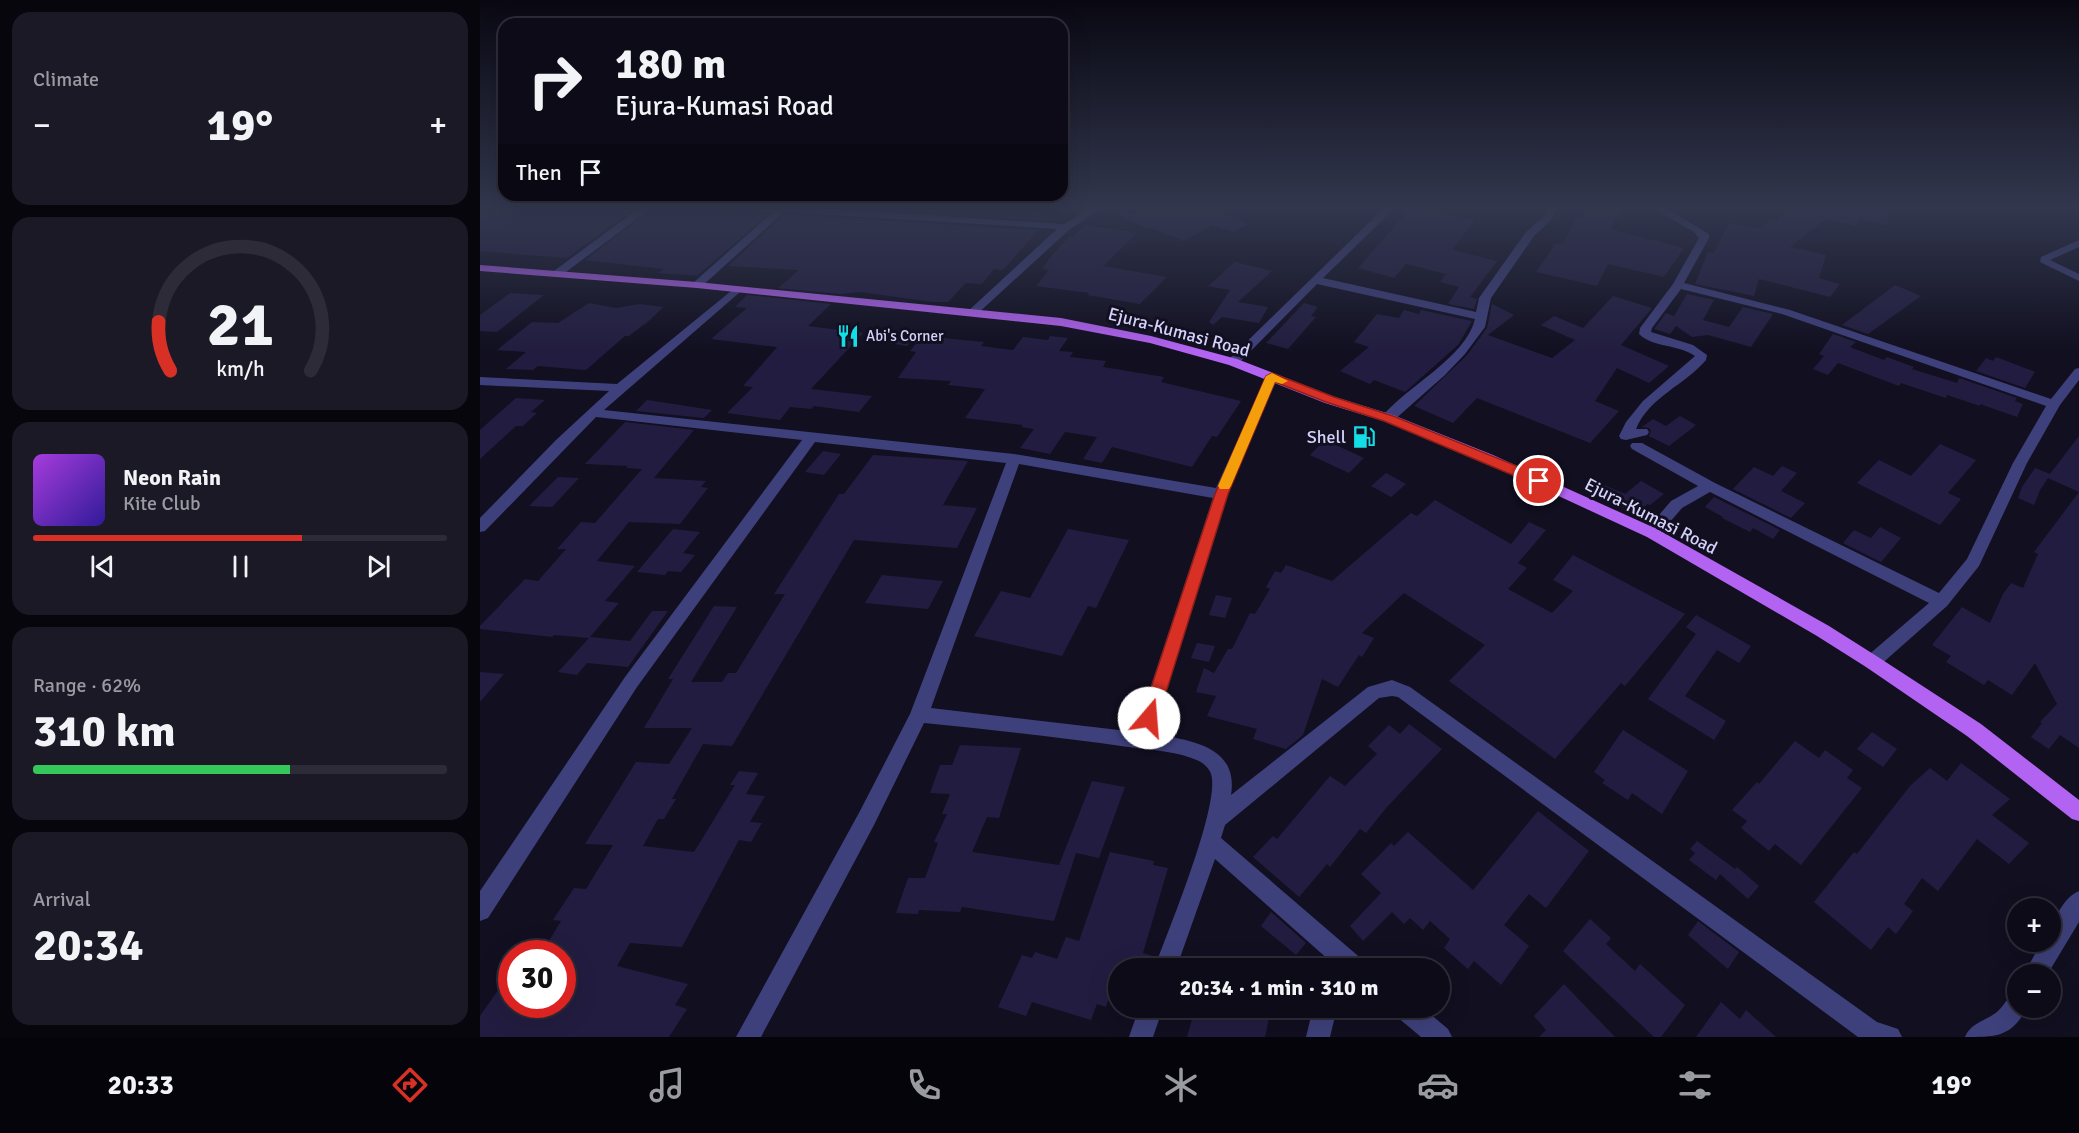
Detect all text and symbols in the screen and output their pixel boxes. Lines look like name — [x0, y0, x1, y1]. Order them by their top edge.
text: 180 m — [615, 39, 726, 90]
icon: right — [516, 42, 594, 120]
text: Climate — [33, 67, 99, 92]
text: Ejura-Kumasi Road — [615, 90, 834, 123]
text: 19° — [207, 98, 273, 153]
text: − — [33, 105, 51, 146]
text: + — [429, 105, 447, 146]
icon: arrive — [574, 156, 607, 189]
text: Then — [516, 159, 562, 186]
text: 21 — [206, 286, 274, 363]
street label: Ejura-Kumasi Road — [1106, 302, 1252, 362]
restaurant icon: Abi's Corner — [835, 323, 861, 349]
place label: Abi's Corner — [866, 327, 944, 345]
text: km/h — [216, 356, 264, 382]
fuel station icon: Shell — [1351, 424, 1377, 450]
place label: Shell — [1307, 426, 1346, 448]
pin — [1513, 455, 1564, 506]
text: Neon Rain — [123, 464, 221, 491]
icon: arrive — [1522, 464, 1555, 497]
street label: Ejura-Kumasi Road — [1581, 473, 1721, 559]
text: Kite Club — [123, 491, 201, 516]
icon: previous — [86, 550, 119, 583]
icon: pause — [224, 550, 257, 583]
icon: next — [362, 550, 395, 583]
text: Range · 62% — [33, 673, 141, 698]
position arrow — [1117, 686, 1181, 750]
text: 310 km — [33, 704, 176, 759]
text: Arrival — [33, 887, 91, 912]
map controls — [2007, 898, 2061, 1018]
button: + — [2007, 898, 2061, 952]
text: 20:34 — [33, 918, 143, 973]
speed limit sign: 30 — [498, 940, 576, 1018]
button: − — [2007, 964, 2061, 1018]
text: 20:34 · 1 min · 310 m — [1179, 974, 1379, 1001]
icon: directions — [389, 1064, 431, 1106]
icon: music — [646, 1064, 688, 1106]
icon: phone — [903, 1064, 945, 1106]
icon: climate — [1160, 1064, 1202, 1106]
icon: car — [1417, 1064, 1459, 1106]
icon: filters — [1674, 1064, 1716, 1106]
text: 20:33 — [108, 1069, 174, 1102]
text: 19° — [1931, 1069, 1971, 1102]

